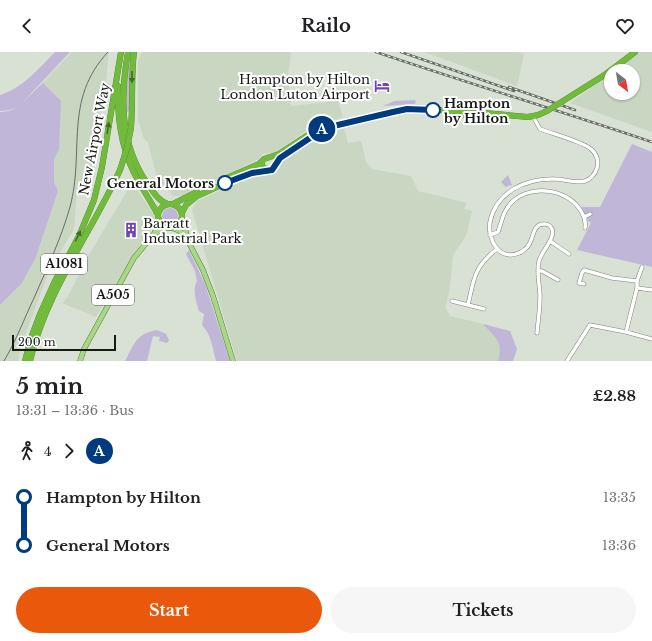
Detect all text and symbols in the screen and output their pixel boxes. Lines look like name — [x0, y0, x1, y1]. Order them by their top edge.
icon: back — [16, 15, 38, 37]
text: Railo — [301, 15, 351, 37]
icon: heart — [614, 15, 636, 37]
north arrow — [604, 64, 640, 100]
map controls — [604, 64, 640, 100]
one-way arrow — [129, 71, 136, 83]
place label: Hampton by Hilton London Luton Airport — [220, 71, 370, 103]
hotel icon: Hampton by Hilton London Luton Airport — [373, 77, 391, 95]
street label: New Airport Way — [75, 81, 114, 197]
place label: Hampton by Hilton — [443, 95, 511, 127]
marker: Hampton by Hilton — [425, 102, 441, 118]
line badge: A — [309, 116, 335, 142]
text: A — [316, 120, 328, 138]
one-way arrow — [106, 122, 112, 135]
place label: General Motors — [107, 175, 214, 192]
marker: General Motors — [217, 175, 233, 191]
place label: Barratt Industrial Park — [143, 215, 242, 247]
building icon: Barratt Industrial Park — [122, 221, 140, 239]
one-way arrow — [75, 230, 81, 241]
road number: A1081 — [41, 254, 87, 274]
road number: A505 — [92, 285, 134, 305]
scale bar — [12, 333, 116, 352]
text: 200 m — [18, 335, 55, 349]
text: 5 min — [16, 373, 83, 400]
text: £2.88 — [593, 386, 636, 405]
text: 13:31 – 13:36 · Bus — [16, 402, 134, 419]
icon: walk — [16, 440, 38, 462]
icon: forward — [58, 440, 80, 462]
text: A — [94, 442, 105, 460]
text: 4 — [44, 443, 52, 460]
text: Hampton by Hilton — [46, 488, 201, 507]
text: 13:35 — [603, 489, 636, 506]
text: General Motors — [46, 536, 170, 555]
text: 13:36 — [602, 537, 636, 554]
button: Start — [16, 587, 322, 633]
button: Tickets — [330, 587, 636, 633]

